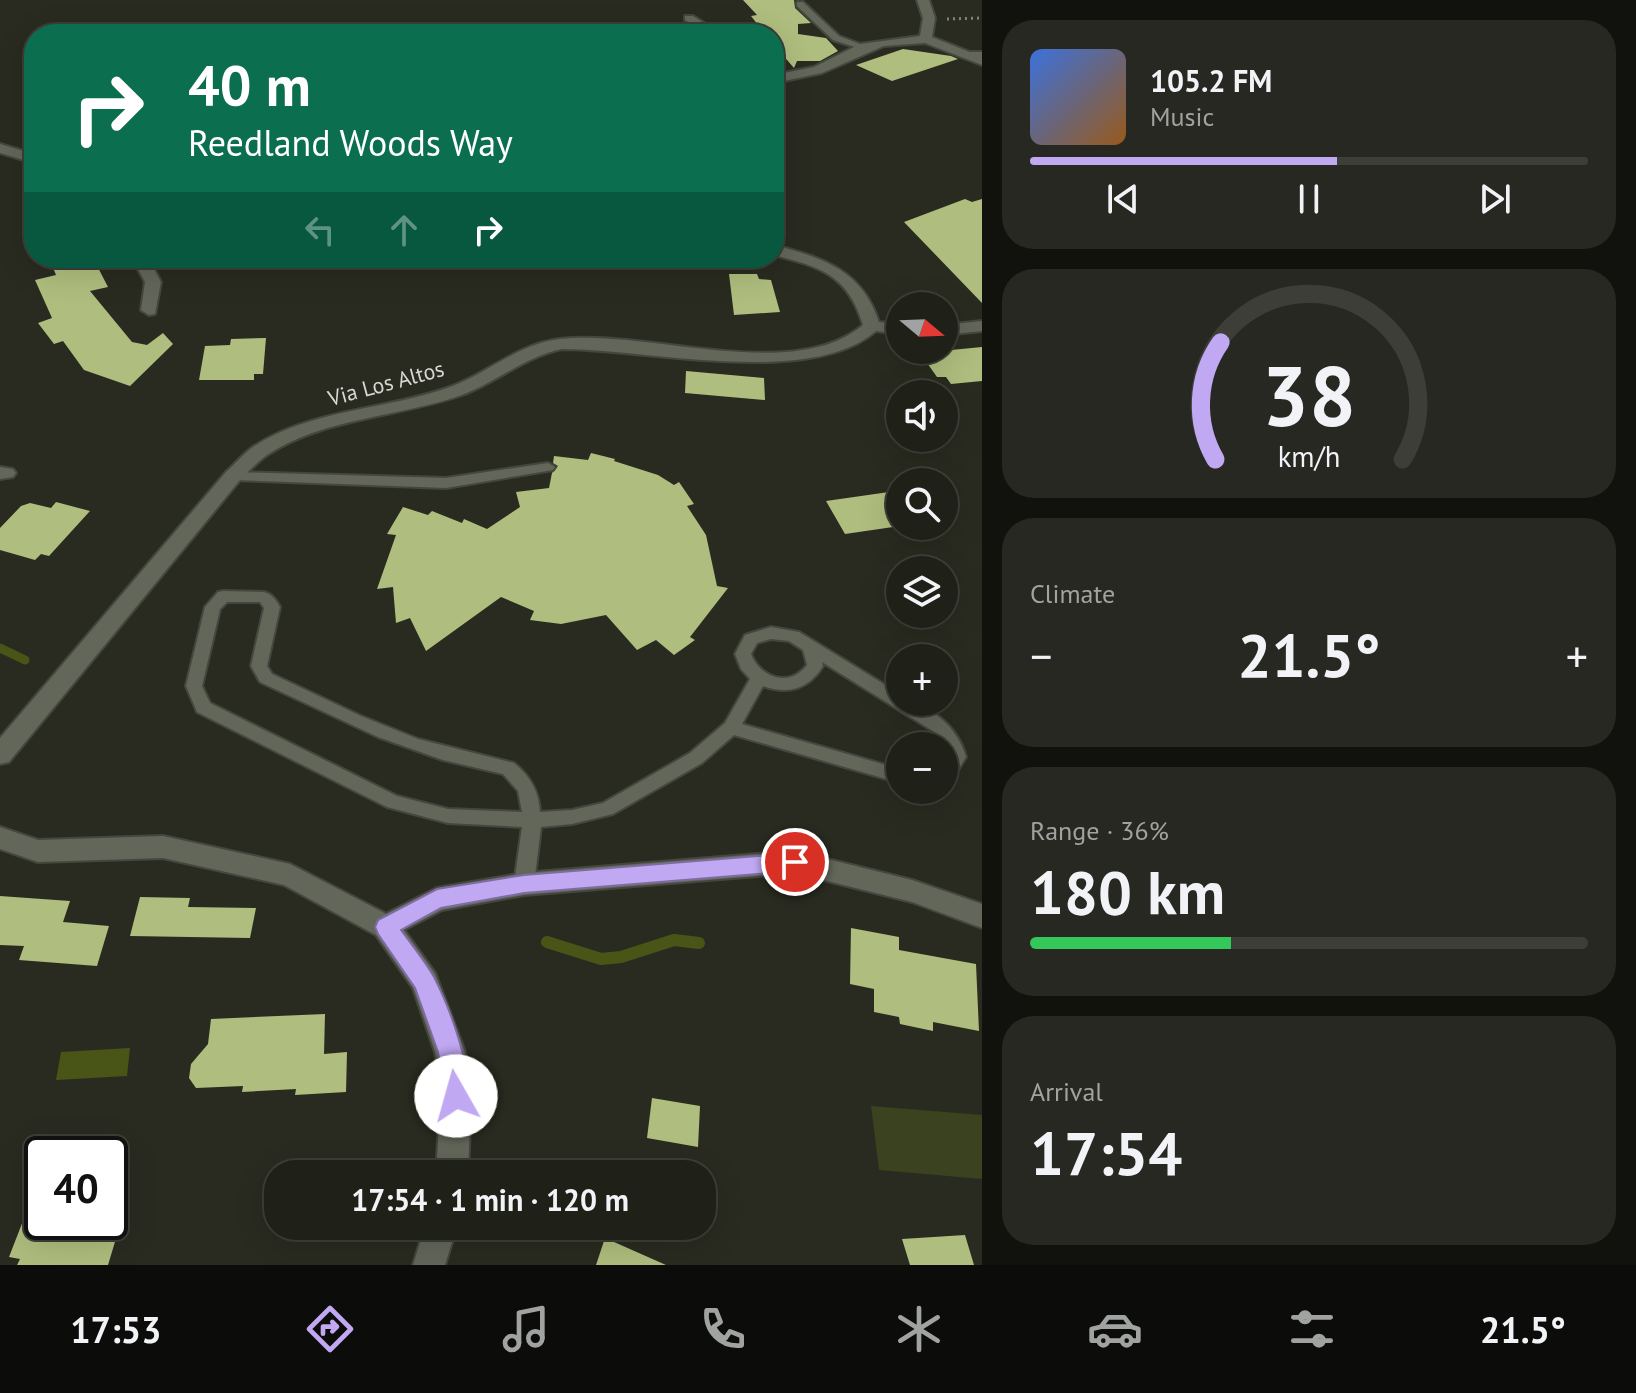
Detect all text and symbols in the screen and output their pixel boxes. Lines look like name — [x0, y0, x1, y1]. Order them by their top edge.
text: 40 m — [188, 49, 311, 121]
icon: right — [56, 56, 160, 160]
text: 105.2 FM — [1150, 61, 1272, 100]
text: Music — [1150, 100, 1214, 133]
text: Reedland Woods Way — [188, 119, 513, 166]
icon: previous — [1101, 177, 1145, 221]
icon: pause — [1287, 177, 1331, 221]
icon: next — [1473, 177, 1517, 221]
icon: left — [298, 208, 342, 252]
icon: ahead — [382, 208, 426, 252]
icon: right — [466, 208, 510, 252]
north arrow — [886, 292, 958, 364]
map controls — [886, 292, 958, 804]
text: 38 — [1262, 340, 1356, 448]
street label: Via Los Altos — [324, 354, 447, 412]
button: sound — [886, 380, 958, 452]
text: km/h — [1278, 438, 1340, 475]
button: search — [886, 468, 958, 540]
button: layers — [886, 556, 958, 628]
text: Climate — [1030, 577, 1115, 610]
text: 21.5° — [1237, 616, 1381, 694]
text: − — [1030, 627, 1052, 684]
text: + — [1566, 627, 1588, 684]
button: + — [886, 644, 958, 716]
button: − — [886, 732, 958, 804]
text: Range · 36% — [1030, 814, 1169, 847]
pin — [761, 828, 829, 896]
icon: arrive — [773, 840, 817, 884]
text: 180 km — [1030, 853, 1225, 931]
position arrow — [414, 1054, 498, 1138]
text: Arrival — [1030, 1075, 1103, 1108]
text: 17:54 — [1030, 1114, 1182, 1192]
speed limit sign: 40 — [24, 1136, 128, 1240]
text: 17:54 · 1 min · 120 m — [351, 1180, 629, 1219]
icon: directions — [302, 1301, 358, 1357]
icon: music — [498, 1301, 554, 1357]
icon: phone — [695, 1301, 751, 1357]
icon: climate — [891, 1301, 947, 1357]
icon: car — [1087, 1301, 1143, 1357]
icon: filters — [1284, 1301, 1340, 1357]
text: 17:53 — [70, 1306, 162, 1353]
text: 21.5° — [1480, 1306, 1566, 1353]

